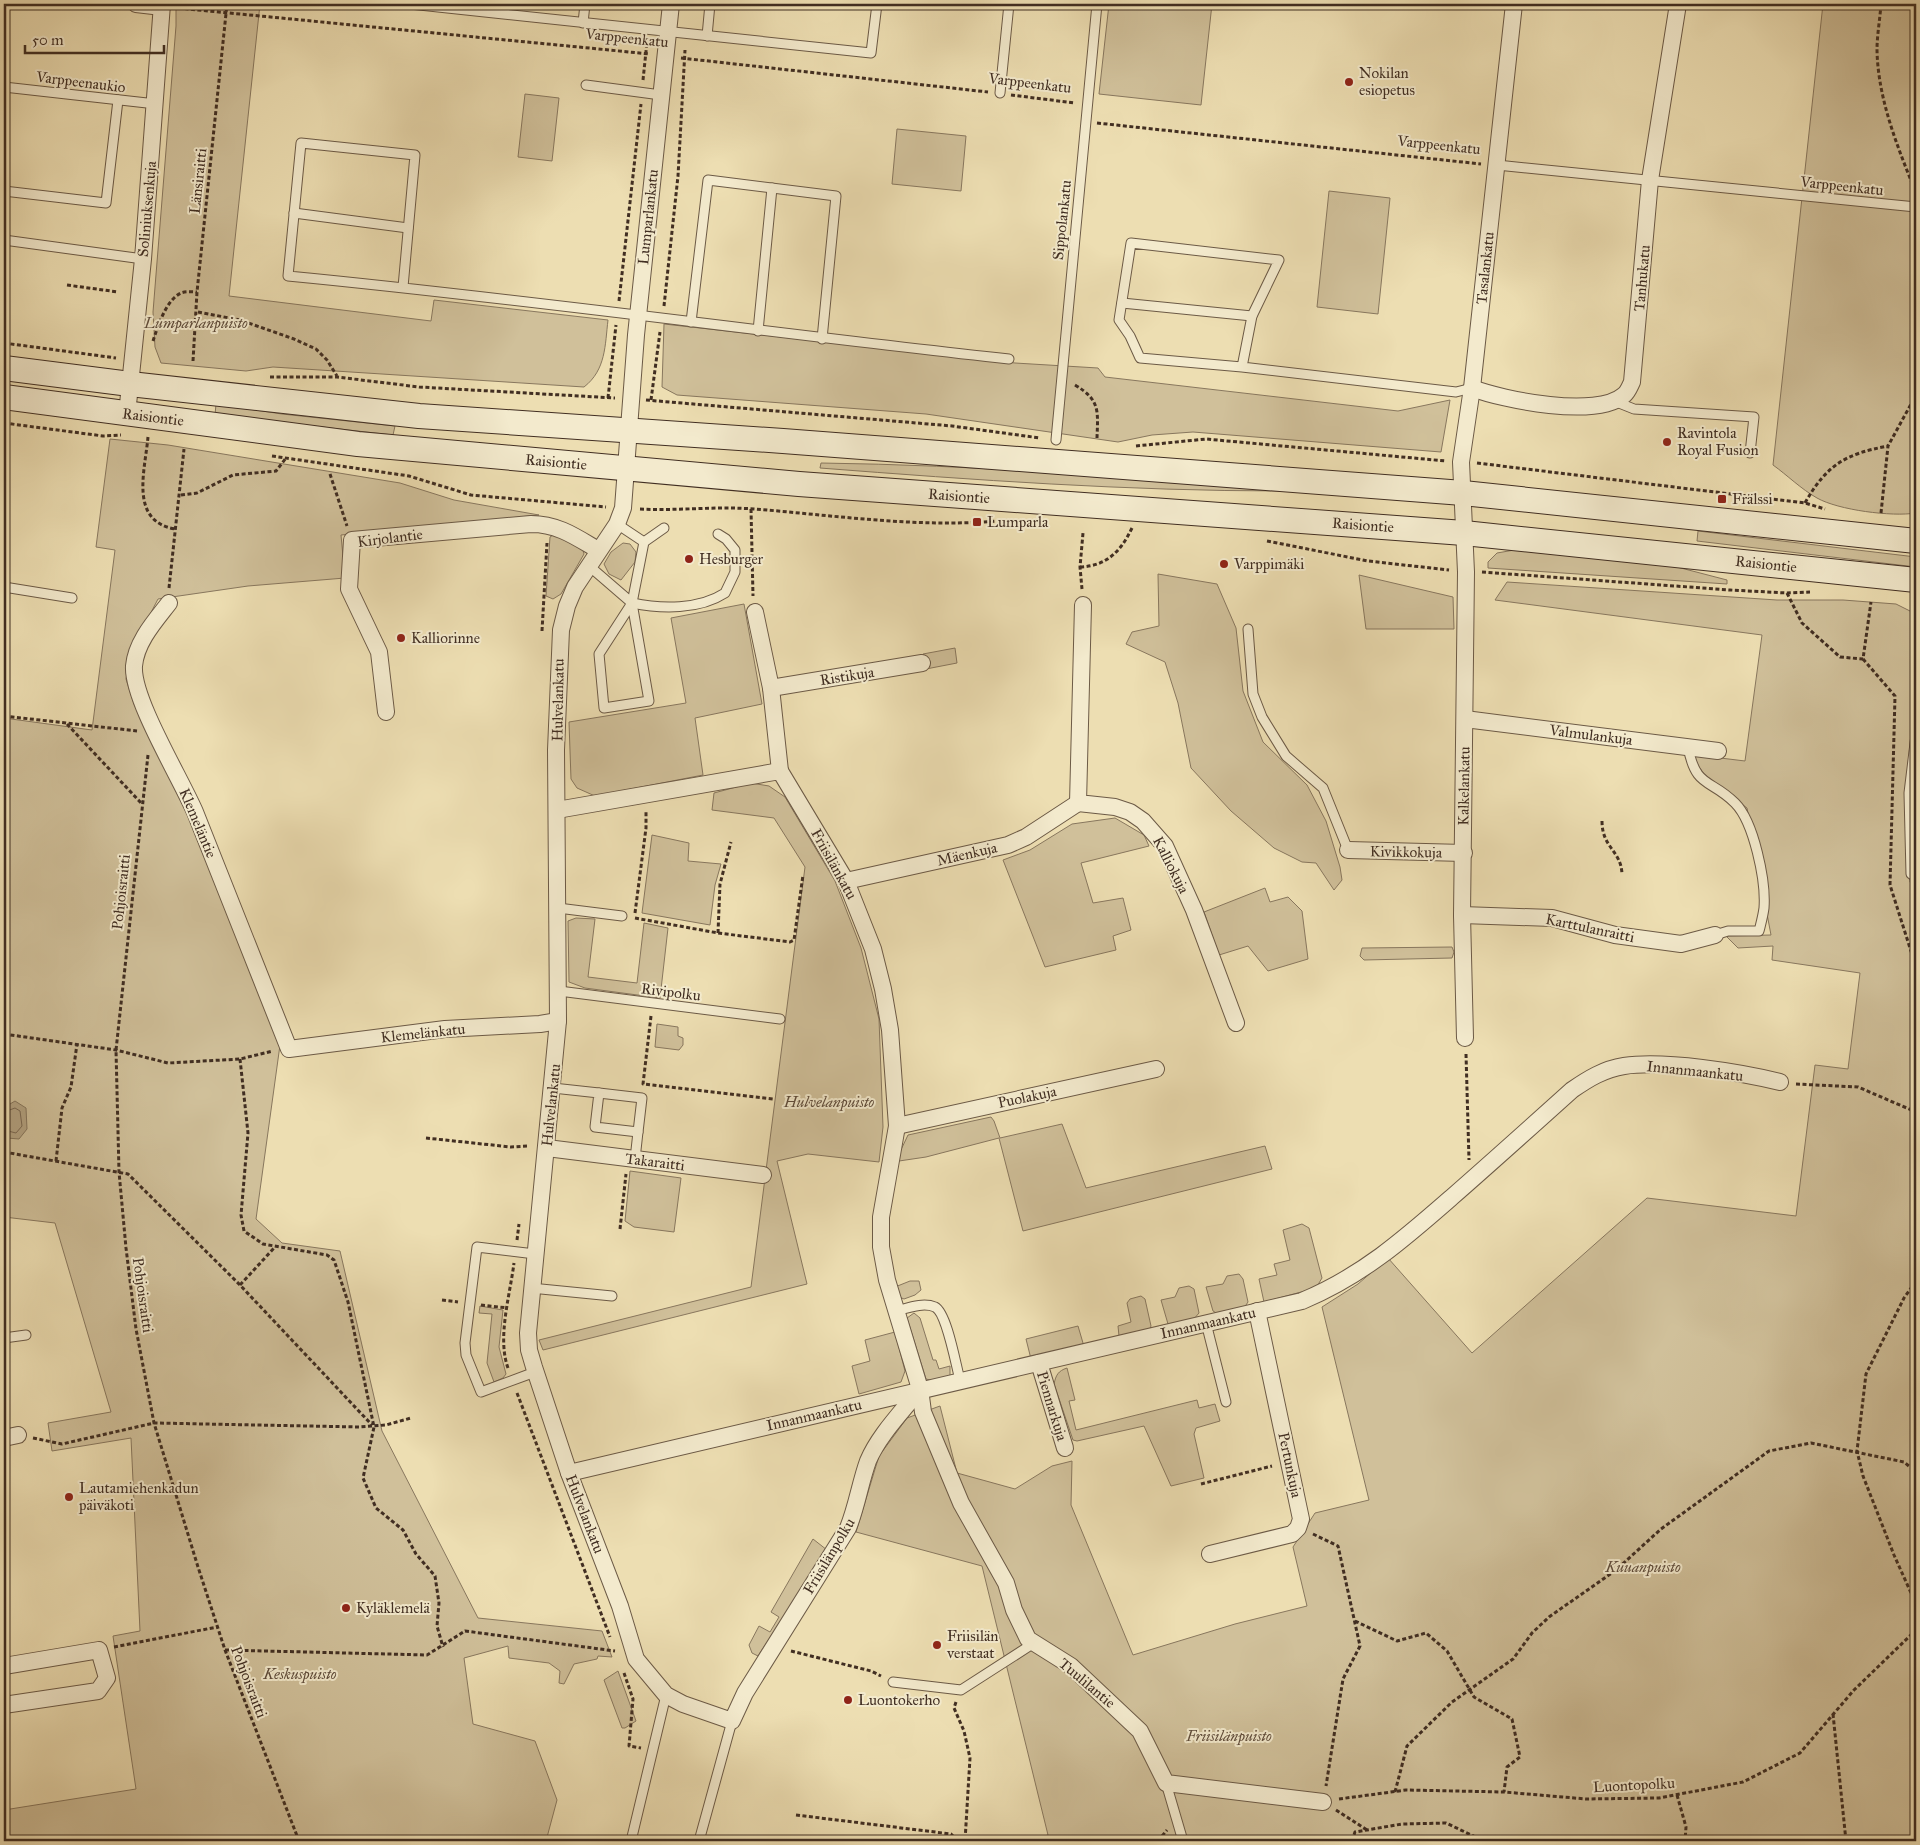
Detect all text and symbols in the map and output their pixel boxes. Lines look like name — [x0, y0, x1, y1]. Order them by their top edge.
scale bar — [25, 22, 164, 54]
street label: Varppeenkatu — [584, 25, 669, 51]
text: 50 m — [32, 31, 64, 49]
place label: Nokilan esiopetus — [1359, 64, 1415, 99]
street label: Varppeenaukio — [34, 67, 127, 96]
street label: Varppeenkatu — [986, 69, 1073, 97]
marker: Nokilan esiopetus — [1343, 76, 1355, 88]
street label: Varppeenkatu — [1396, 132, 1481, 158]
street label: Länsiraitti — [186, 147, 210, 215]
street label: Soliniuksenkuja — [134, 160, 160, 258]
street label: Lumparlankatu — [634, 168, 662, 266]
street label: Varppeenkatu — [1799, 173, 1884, 199]
street label: Sippolankatu — [1049, 179, 1075, 261]
street label: Tasalankatu — [1472, 231, 1498, 305]
street label: Tanhukatu — [1630, 244, 1654, 312]
park label: Lumparlanpuisto — [143, 314, 248, 333]
street label: Raisiontie — [121, 404, 185, 430]
place label: Ravintola Royal Fusion — [1677, 424, 1759, 459]
marker: Ravintola Royal Fusion — [1661, 436, 1673, 448]
street label: Raisiontie — [524, 450, 588, 474]
street label: Raisiontie — [928, 485, 990, 507]
place label: Frälssi — [1732, 490, 1773, 508]
marker: Frälssi — [1716, 493, 1728, 505]
place label: Lumparla — [987, 513, 1049, 531]
street label: Raisiontie — [1332, 514, 1394, 536]
marker: Lumparla — [971, 516, 983, 528]
street label: Kirjolantie — [356, 525, 424, 551]
place label: Hesburger — [699, 550, 764, 568]
street label: Raisiontie — [1734, 552, 1798, 576]
marker: Hesburger — [683, 553, 695, 565]
place label: Varppimäki — [1233, 555, 1304, 573]
marker: Varppimäki — [1218, 558, 1230, 570]
place label: Kalliorinne — [411, 629, 480, 647]
marker: Kalliorinne — [395, 632, 407, 644]
street label: Hulvelankatu — [548, 658, 568, 742]
street label: Ristikuja — [819, 663, 876, 689]
street label: Valmulankuja — [1547, 721, 1634, 749]
street label: Kalkelankatu — [1454, 746, 1474, 826]
street label: Klemeläntie — [175, 786, 221, 860]
street label: Friisilänkatu — [807, 826, 861, 902]
street label: Kalliokuja — [1149, 833, 1193, 897]
street label: Mäenkuja — [935, 838, 999, 870]
street label: Kivikkokuja — [1370, 842, 1443, 862]
street label: Pohjoisraitti — [108, 853, 134, 931]
street label: Karttulanraitti — [1544, 910, 1636, 946]
street label: Rivipolku — [640, 979, 702, 1005]
street label: Klemelänkatu — [380, 1020, 466, 1046]
street label: Innanmaankatu — [1646, 1057, 1744, 1085]
street label: Hulvelankatu — [538, 1063, 564, 1147]
street label: Puolakuja — [996, 1082, 1059, 1112]
park label: Hulvelanpuisto — [783, 1093, 875, 1112]
street label: Takaraitti — [624, 1149, 686, 1175]
street label: Pohjoisraitti — [129, 1256, 157, 1334]
street label: Innanmaankatu — [1159, 1303, 1257, 1343]
street label: Piennarkuja — [1033, 1369, 1071, 1444]
street label: Innanmaankatu — [765, 1395, 863, 1435]
street label: Pertunkuja — [1274, 1431, 1306, 1500]
street label: Hulvelankatu — [562, 1472, 608, 1556]
place label: Lautamiehenkadun päiväkoti — [78, 1479, 199, 1514]
marker: Lautamiehenkadun päiväkoti — [63, 1491, 75, 1503]
street label: Friisilänpolku — [799, 1515, 859, 1597]
park label: Kuuanpuisto — [1604, 1558, 1681, 1577]
place label: Kyläklemelä — [356, 1599, 431, 1617]
marker: Kyläklemelä — [340, 1602, 352, 1614]
place label: Friisilän verstaat — [946, 1627, 998, 1662]
marker: Friisilän verstaat — [931, 1639, 943, 1651]
street label: Pohjoisraitti — [227, 1643, 271, 1721]
street label: Tuulilantie — [1055, 1654, 1119, 1712]
park label: Keskuspuisto — [262, 1665, 337, 1684]
place label: Luontokerho — [858, 1691, 941, 1709]
marker: Luontokerho — [842, 1694, 854, 1706]
park label: Friisilänpuisto — [1185, 1727, 1272, 1746]
street label: Luontopolku — [1593, 1774, 1675, 1796]

